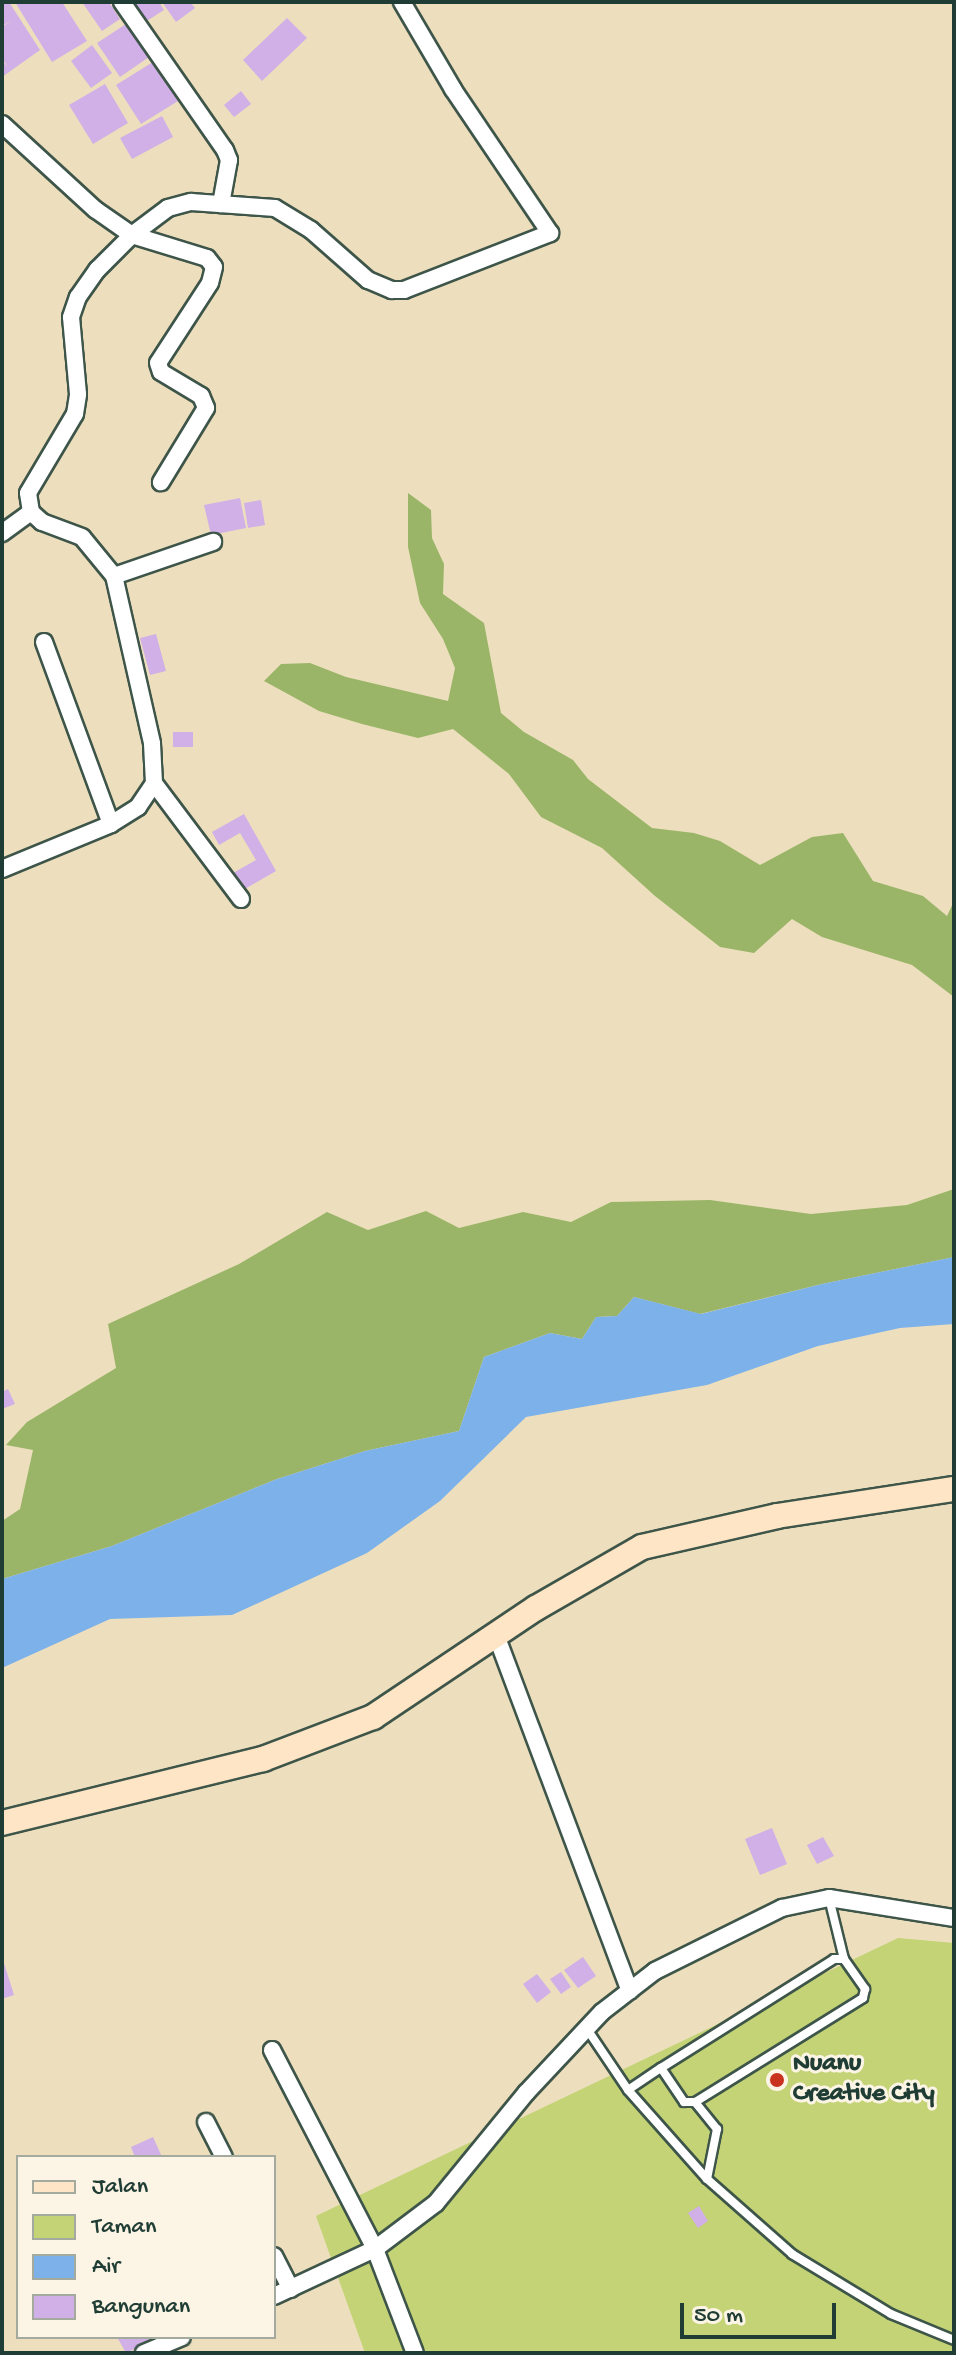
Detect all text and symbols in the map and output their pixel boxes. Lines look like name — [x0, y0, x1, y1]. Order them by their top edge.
place label: Nuanu Creative City — [793, 2049, 935, 2110]
marker: Nuanu Creative City — [768, 2071, 786, 2089]
legend — [16, 2155, 276, 2339]
text: Jalan — [92, 2173, 148, 2202]
text: Taman — [92, 2213, 156, 2242]
text: Air — [92, 2253, 120, 2282]
scale bar — [684, 2287, 840, 2337]
text: Bangunan — [92, 2293, 190, 2322]
text: 50 m — [694, 2302, 743, 2331]

